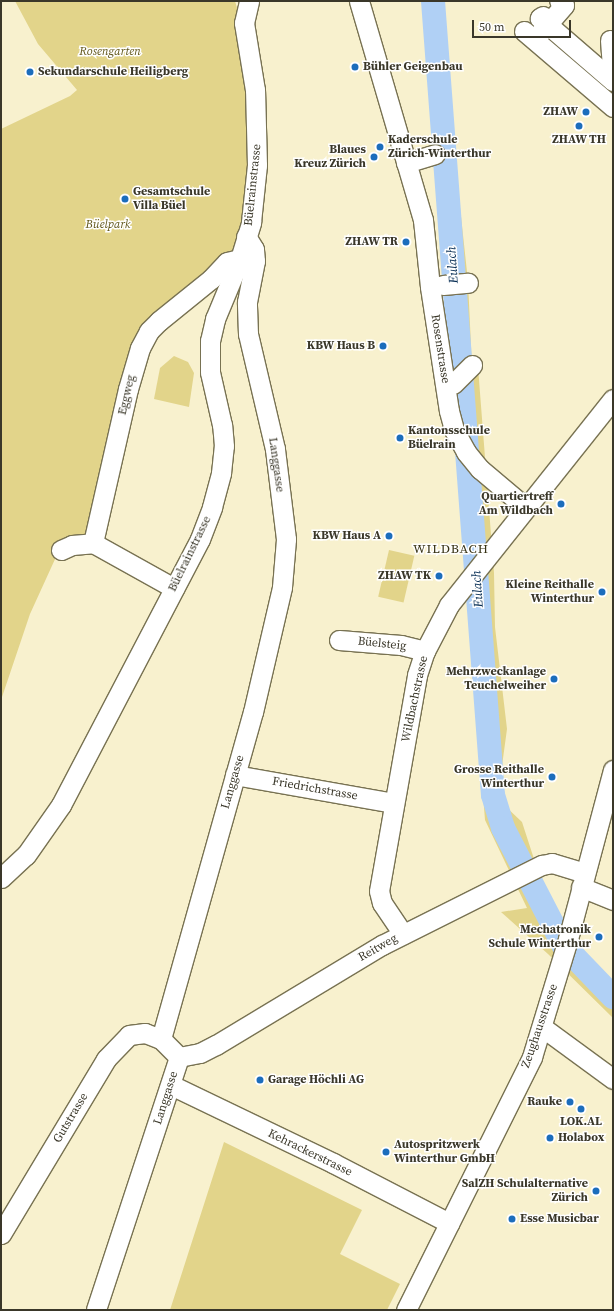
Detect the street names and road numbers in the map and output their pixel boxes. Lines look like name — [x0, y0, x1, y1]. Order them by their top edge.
street label: Büelrainstrasse — [242, 143, 264, 227]
street label: Rosenstrasse — [427, 314, 453, 384]
street label: Eggweg — [115, 374, 139, 416]
street label: Langgasse — [265, 437, 287, 493]
street label: Büelrainstrasse — [165, 514, 215, 594]
street label: Büelsteig — [357, 634, 407, 654]
street label: Wildbachstrasse — [399, 655, 431, 743]
street label: Langgasse — [218, 753, 248, 811]
street label: Friedrichstrasse — [271, 774, 359, 804]
street label: Reitweg — [356, 931, 400, 965]
street label: Zeughausstrasse — [519, 982, 561, 1070]
street label: Langgasse — [151, 1070, 181, 1126]
street label: Gutstrasse — [50, 1090, 92, 1146]
street label: Kehrackerstrasse — [266, 1126, 354, 1180]

